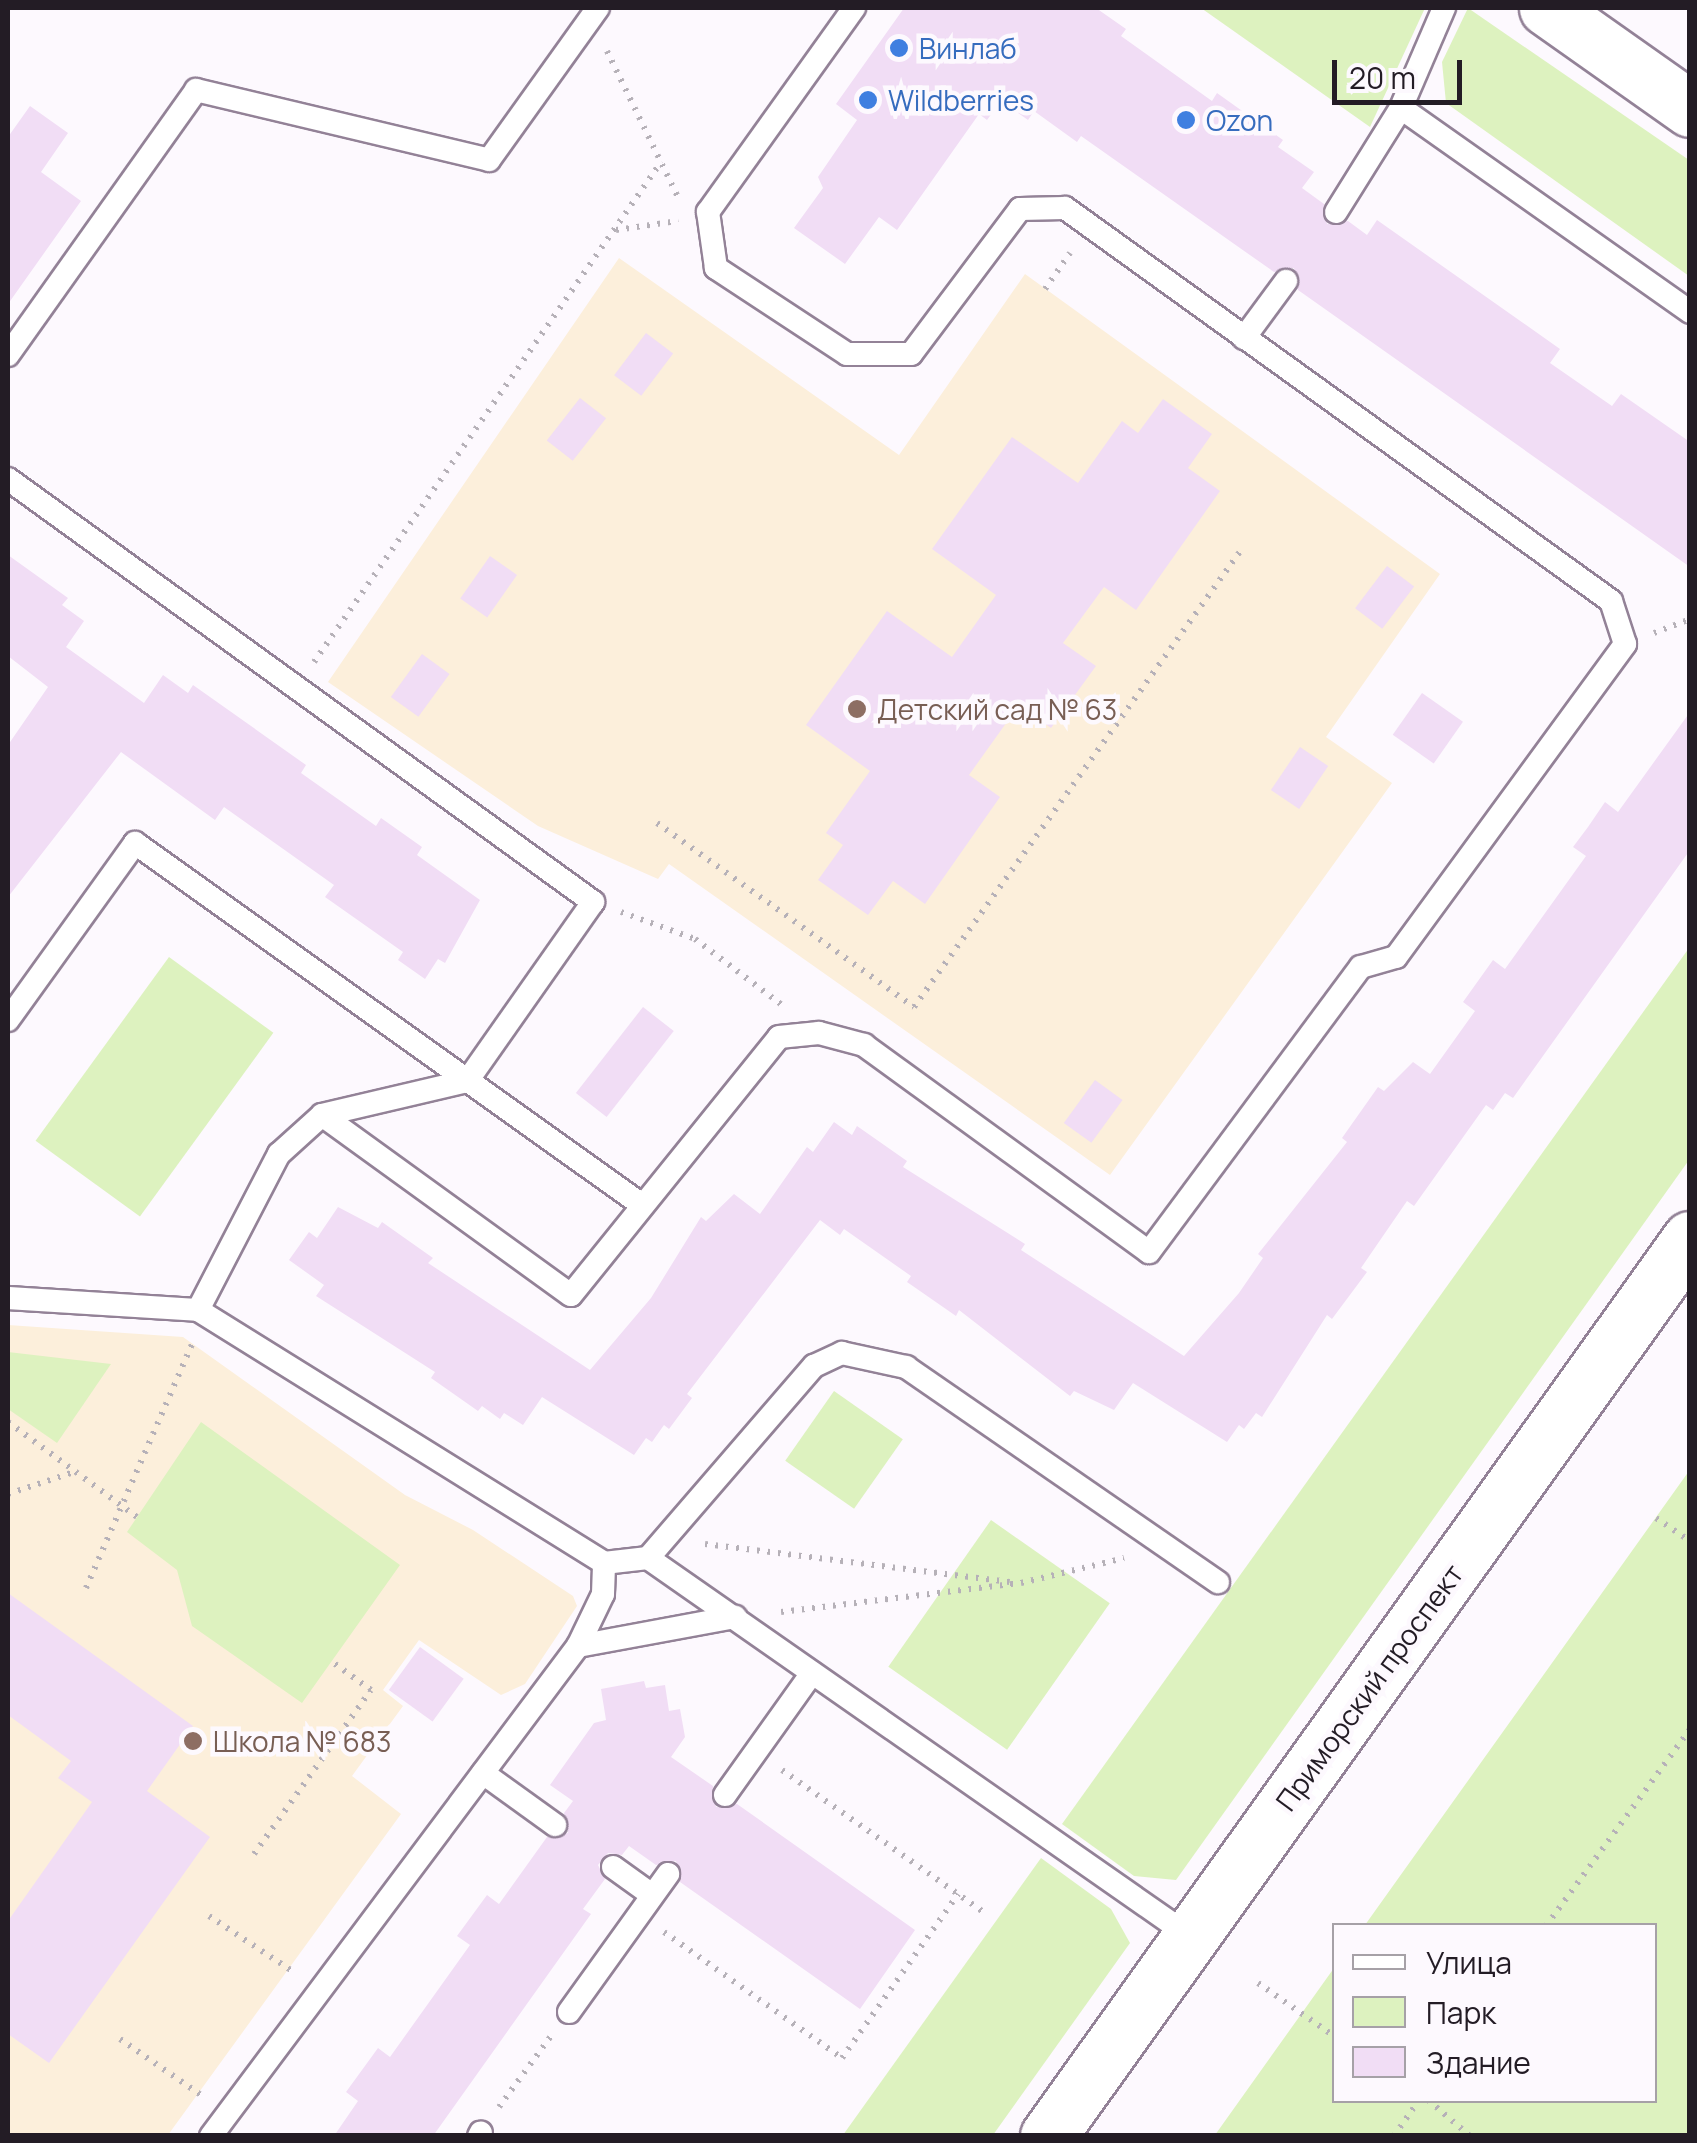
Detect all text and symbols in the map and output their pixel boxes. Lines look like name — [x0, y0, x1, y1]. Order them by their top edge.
place label: Винлаб — [919, 31, 1017, 65]
marker: Винлаб — [888, 37, 910, 59]
scale bar — [1337, 40, 1467, 102]
text: 20 m — [1349, 57, 1416, 98]
place label: Wildberries — [888, 83, 1034, 117]
marker: Wildberries — [857, 89, 879, 111]
place label: Ozon — [1206, 103, 1273, 137]
marker: Ozon — [1175, 109, 1197, 131]
place label: Детский сад № 63 — [877, 692, 1117, 726]
marker: Детский сад № 63 — [846, 698, 868, 720]
street label: Приморский проспект — [1268, 1557, 1470, 1817]
place label: Школа № 683 — [213, 1724, 392, 1758]
marker: Школа № 683 — [182, 1730, 204, 1752]
legend — [1332, 1923, 1657, 2103]
text: Улица — [1426, 1942, 1512, 1983]
text: Парк — [1426, 1992, 1496, 2033]
text: Здание — [1426, 2042, 1531, 2083]

